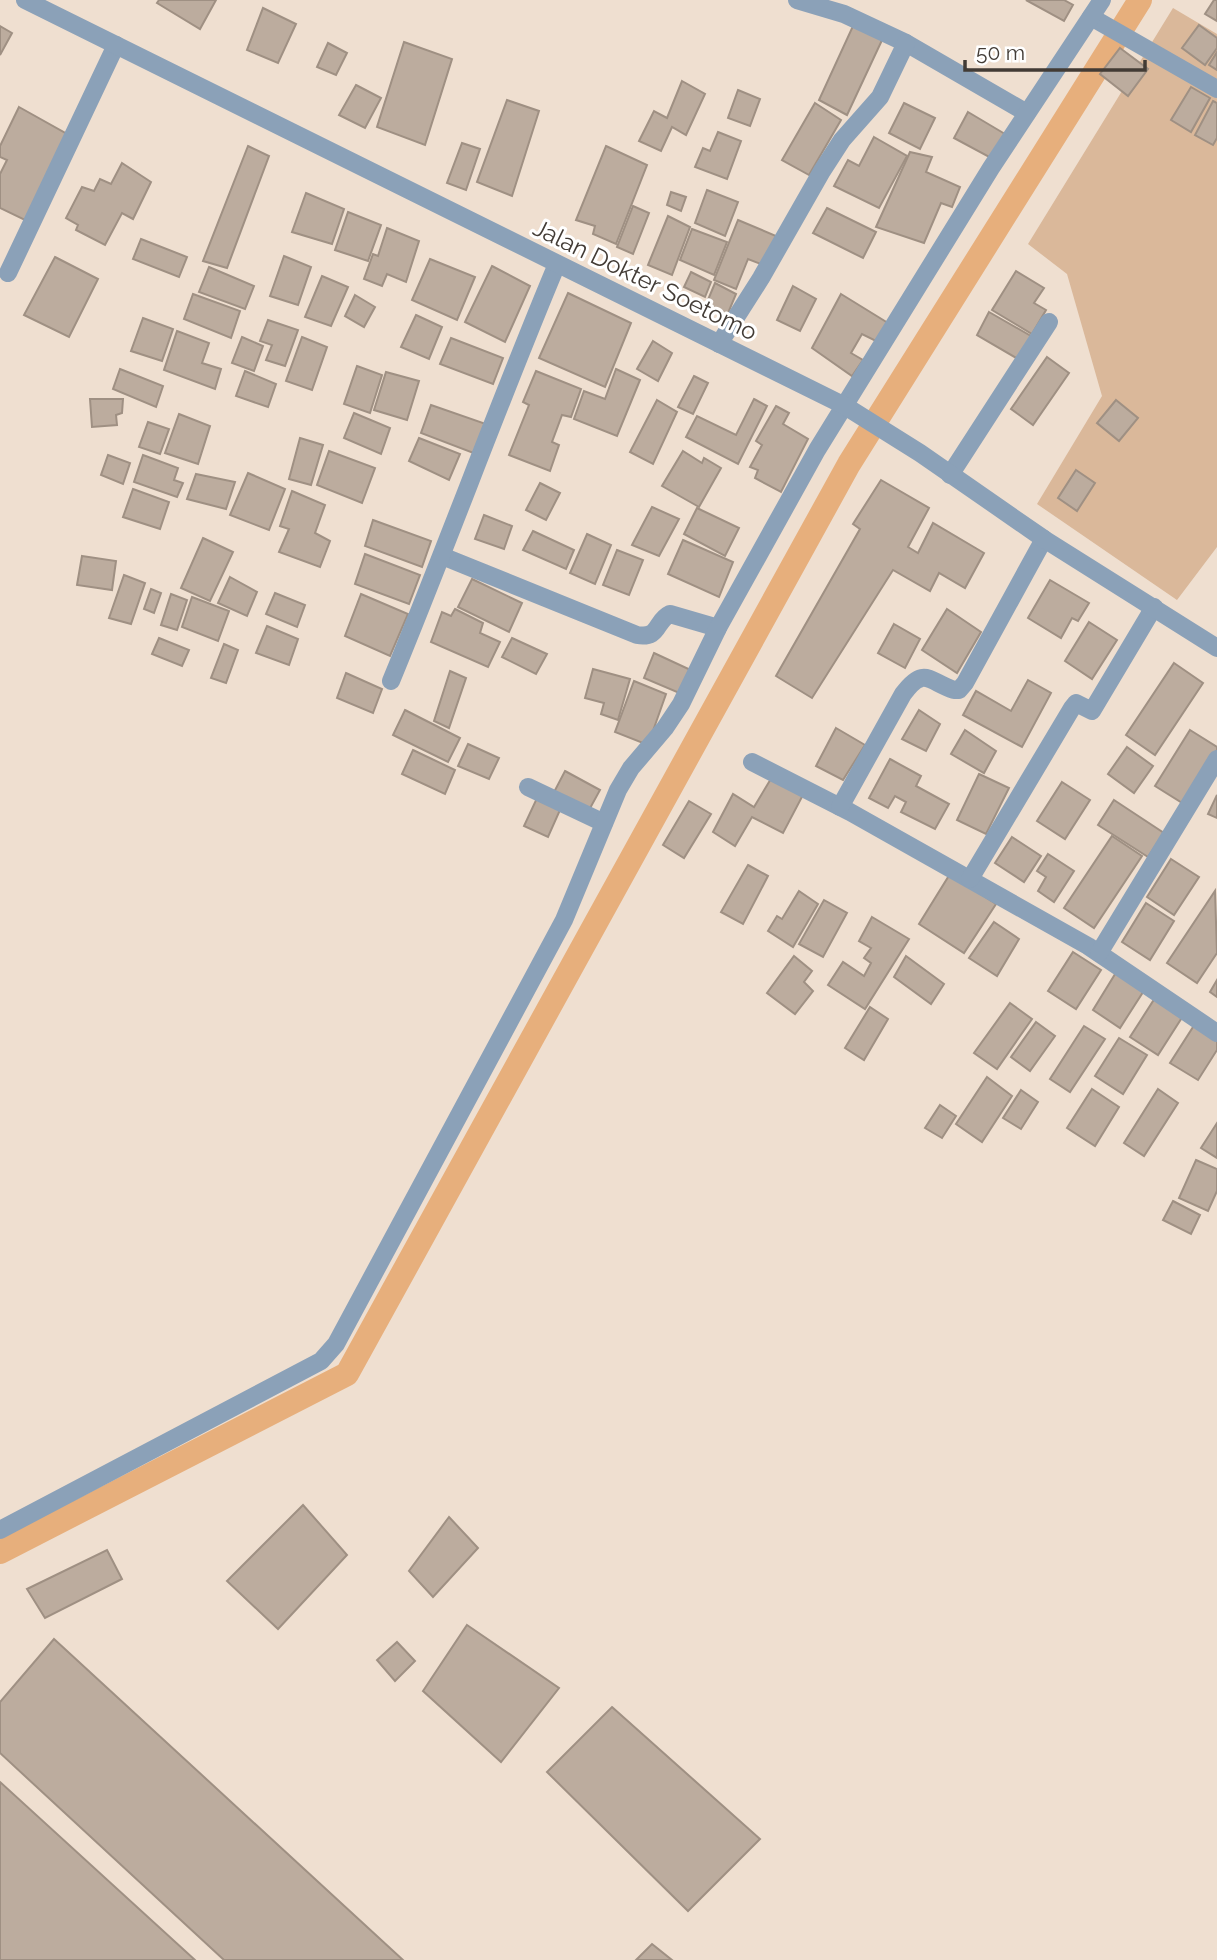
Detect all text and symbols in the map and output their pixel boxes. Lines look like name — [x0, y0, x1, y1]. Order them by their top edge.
scale bar — [965, 28, 1145, 72]
text: 50 m — [976, 40, 1025, 65]
street label: Jalan Dokter Soetomo — [529, 213, 762, 346]

